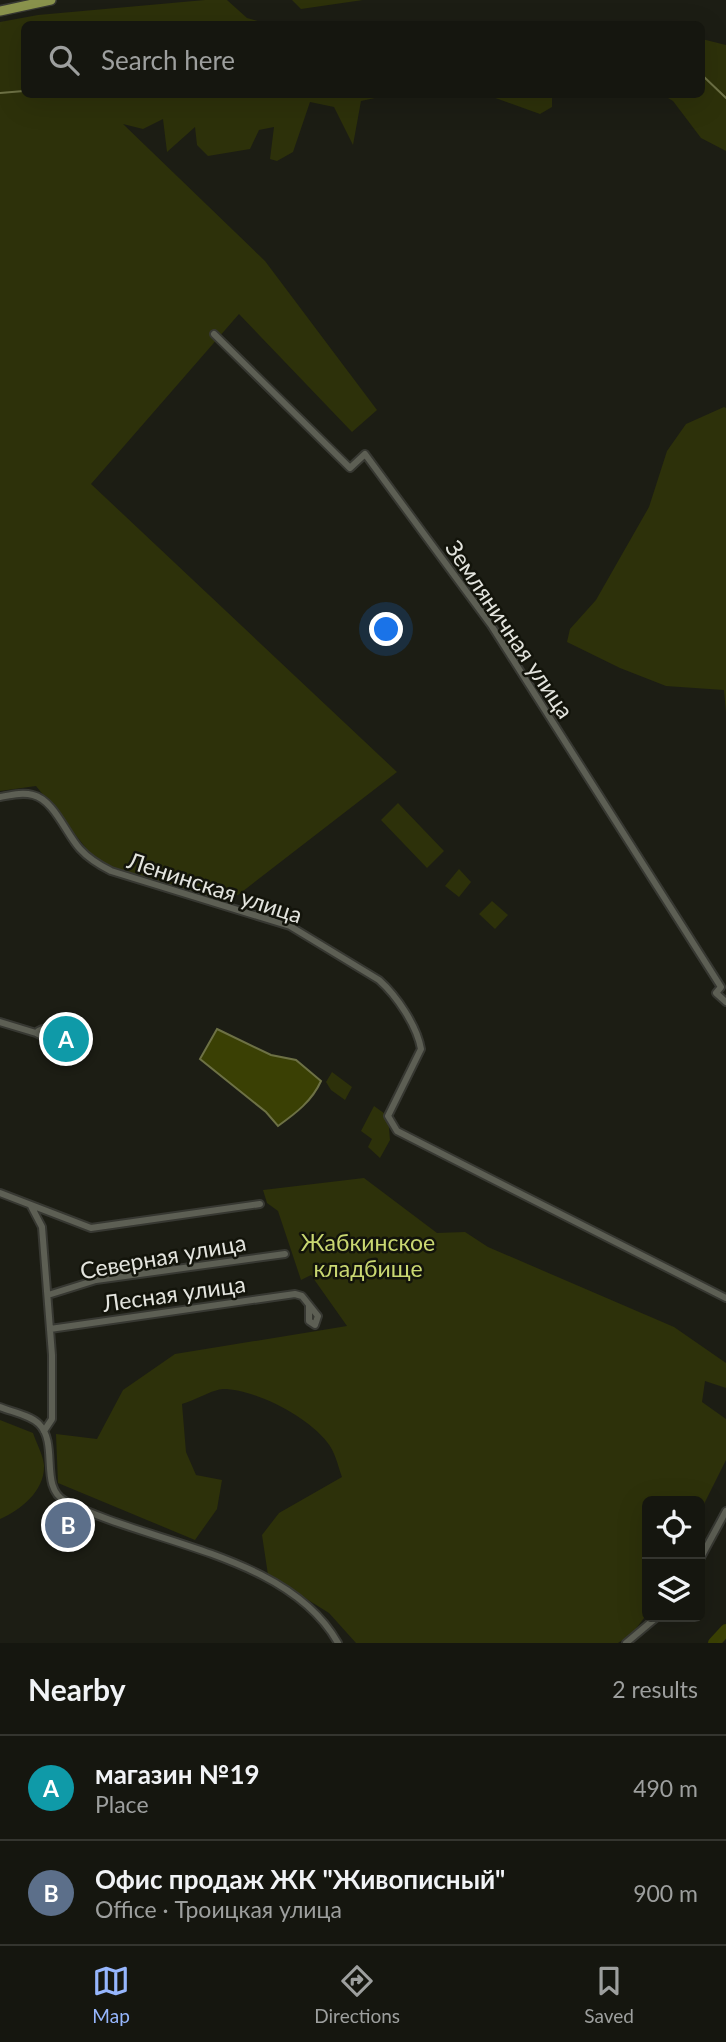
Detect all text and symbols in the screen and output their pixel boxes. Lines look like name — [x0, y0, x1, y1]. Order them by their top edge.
search box — [21, 21, 705, 98]
icon: search — [45, 41, 83, 79]
text: Search here — [101, 44, 235, 76]
street label: Земляничная улица — [440, 535, 580, 723]
your location — [369, 612, 403, 646]
street label: Ленинская улица — [123, 845, 306, 928]
pin: A — [43, 1013, 89, 1065]
street label: Северная улица — [78, 1228, 248, 1284]
park label: Жабкинское кладбище — [301, 1228, 435, 1282]
street label: Лесная улица — [100, 1269, 247, 1317]
map controls — [642, 1496, 705, 1622]
button: locate — [642, 1496, 705, 1559]
pin: B — [45, 1499, 91, 1551]
button: layers — [642, 1559, 705, 1622]
text: Nearby — [28, 1671, 126, 1707]
text: 2 results — [612, 1675, 698, 1703]
text: магазин №19 — [95, 1758, 260, 1790]
text: A — [43, 1774, 59, 1802]
text: 490 m — [633, 1774, 698, 1802]
text: Place — [95, 1790, 149, 1818]
text: Офис продаж ЖК "Живописный" — [95, 1863, 505, 1895]
text: B — [43, 1879, 59, 1907]
text: 900 m — [633, 1879, 698, 1907]
text: Office · Троицкая улица — [95, 1895, 342, 1923]
tab: Map — [92, 1962, 130, 2027]
tab: Directions — [314, 1962, 400, 2027]
tab: Saved — [584, 1962, 634, 2027]

